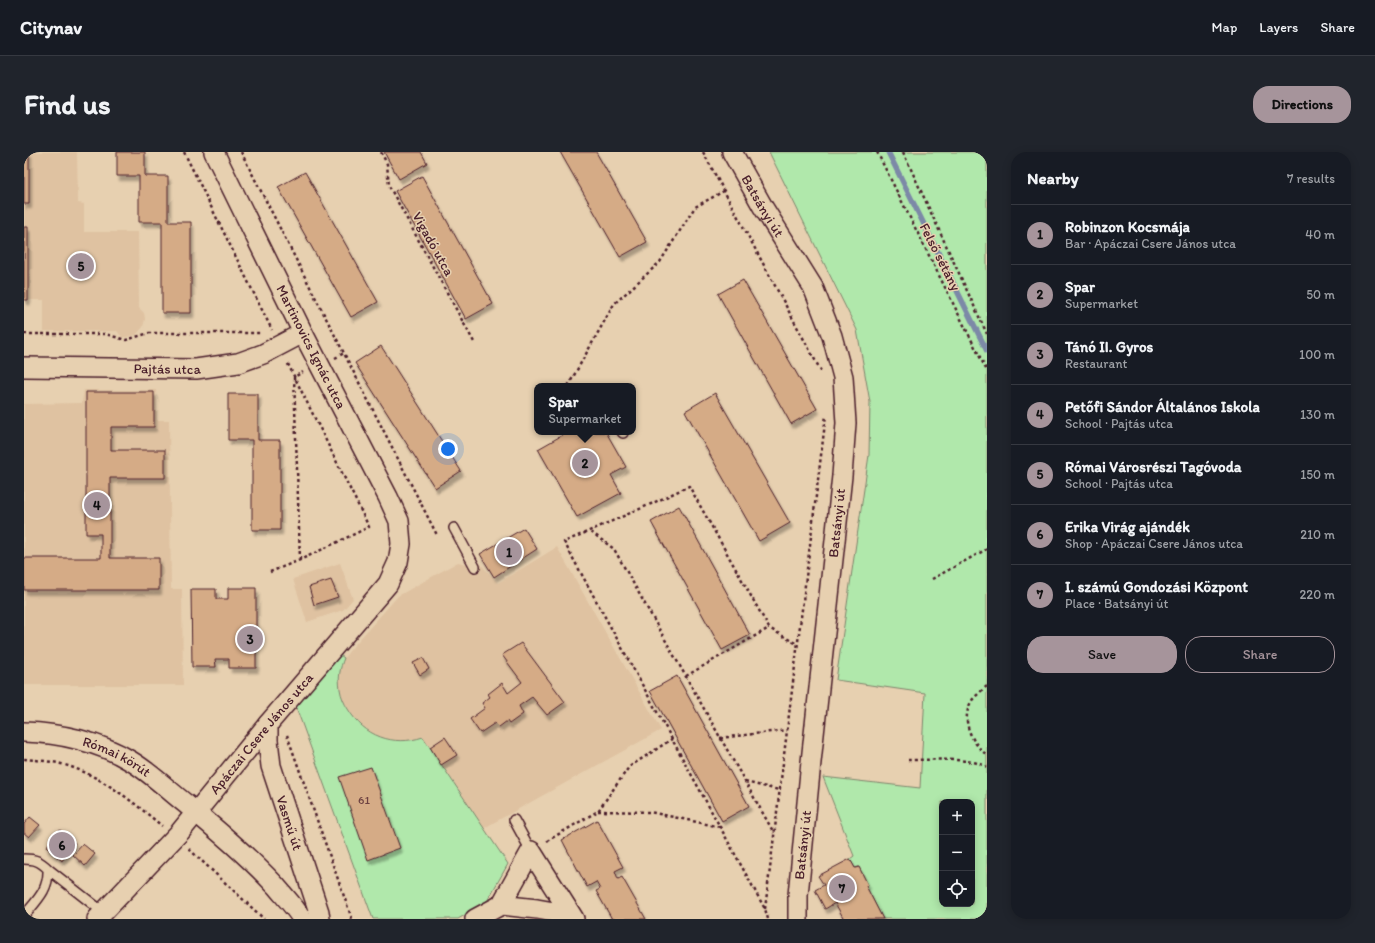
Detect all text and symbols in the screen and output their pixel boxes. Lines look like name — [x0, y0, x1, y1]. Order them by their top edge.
text: Citynav — [20, 16, 82, 39]
text: Map — [1212, 19, 1237, 36]
text: Layers — [1259, 19, 1298, 36]
text: Share — [1320, 19, 1355, 36]
button: Directions — [1253, 86, 1351, 123]
text: Find us — [24, 87, 111, 121]
text: Nearby — [1027, 168, 1079, 188]
text: 7 results — [1287, 171, 1335, 186]
street label: Batsányi út — [738, 172, 788, 240]
street label: Vigadó utca — [408, 209, 458, 280]
text: Robinzon Kocsmája — [1065, 218, 1190, 236]
street label: Felső sétány — [916, 220, 964, 294]
text: 1 — [1037, 227, 1043, 242]
text: 40 m — [1305, 227, 1335, 242]
text: Bar · Apáczai Csere János utca — [1065, 236, 1236, 251]
pin: 5 — [68, 251, 94, 281]
text: Spar — [1065, 278, 1095, 296]
street label: Martinovics Ignác utca — [272, 282, 350, 412]
text: 2 — [1037, 287, 1043, 302]
text: 50 m — [1306, 287, 1335, 302]
text: Supermarket — [1065, 296, 1138, 311]
text: Tánó II. Gyros — [1065, 338, 1153, 356]
text: 3 — [1036, 347, 1044, 362]
text: 100 m — [1299, 347, 1335, 362]
text: Restaurant — [1065, 356, 1127, 371]
street label: Pajtás utca — [133, 360, 202, 378]
popup — [534, 383, 636, 435]
text: Spar — [548, 393, 578, 411]
text: Petőfi Sándor Általános Iskola — [1065, 398, 1260, 416]
text: 4 — [1036, 407, 1044, 422]
text: 130 m — [1300, 407, 1335, 422]
text: Supermarket — [548, 411, 622, 426]
text: School · Pajtás utca — [1065, 416, 1173, 431]
your location — [438, 439, 458, 459]
pin: 2 — [572, 448, 598, 478]
text: Római Városrészi Tagóvoda — [1065, 458, 1242, 476]
text: 5 — [1037, 467, 1043, 482]
text: 150 m — [1300, 467, 1335, 482]
text: School · Pajtás utca — [1065, 476, 1173, 491]
street label: Batsányi út — [825, 488, 849, 558]
pin: 4 — [84, 490, 110, 520]
text: Erika Virág ajándék — [1065, 518, 1190, 536]
text: 6 — [1037, 527, 1043, 542]
text: 210 m — [1300, 527, 1335, 542]
text: Shop · Apáczai Csere János utca — [1065, 536, 1243, 551]
pin: 1 — [496, 537, 522, 567]
text: I. számú Gondozási Központ — [1065, 578, 1248, 596]
text: 7 — [1037, 587, 1043, 602]
text: 220 m — [1299, 587, 1335, 602]
text: Place · Batsányi út — [1065, 596, 1168, 611]
pin: 3 — [237, 624, 263, 654]
button: Save — [1027, 636, 1177, 673]
button: Share — [1185, 636, 1335, 673]
street label: Apáczai Csere János utca — [206, 669, 317, 798]
street label: Római körút — [81, 733, 154, 780]
street label: Vasmű út — [273, 793, 307, 852]
house number: 61 — [358, 793, 370, 807]
map controls — [939, 799, 975, 907]
button: + — [939, 799, 975, 835]
street label: Batsányi út — [791, 810, 815, 880]
pin: 6 — [49, 830, 75, 860]
button: − — [939, 835, 975, 871]
button: locate — [939, 871, 975, 907]
pin: 7 — [829, 873, 855, 903]

